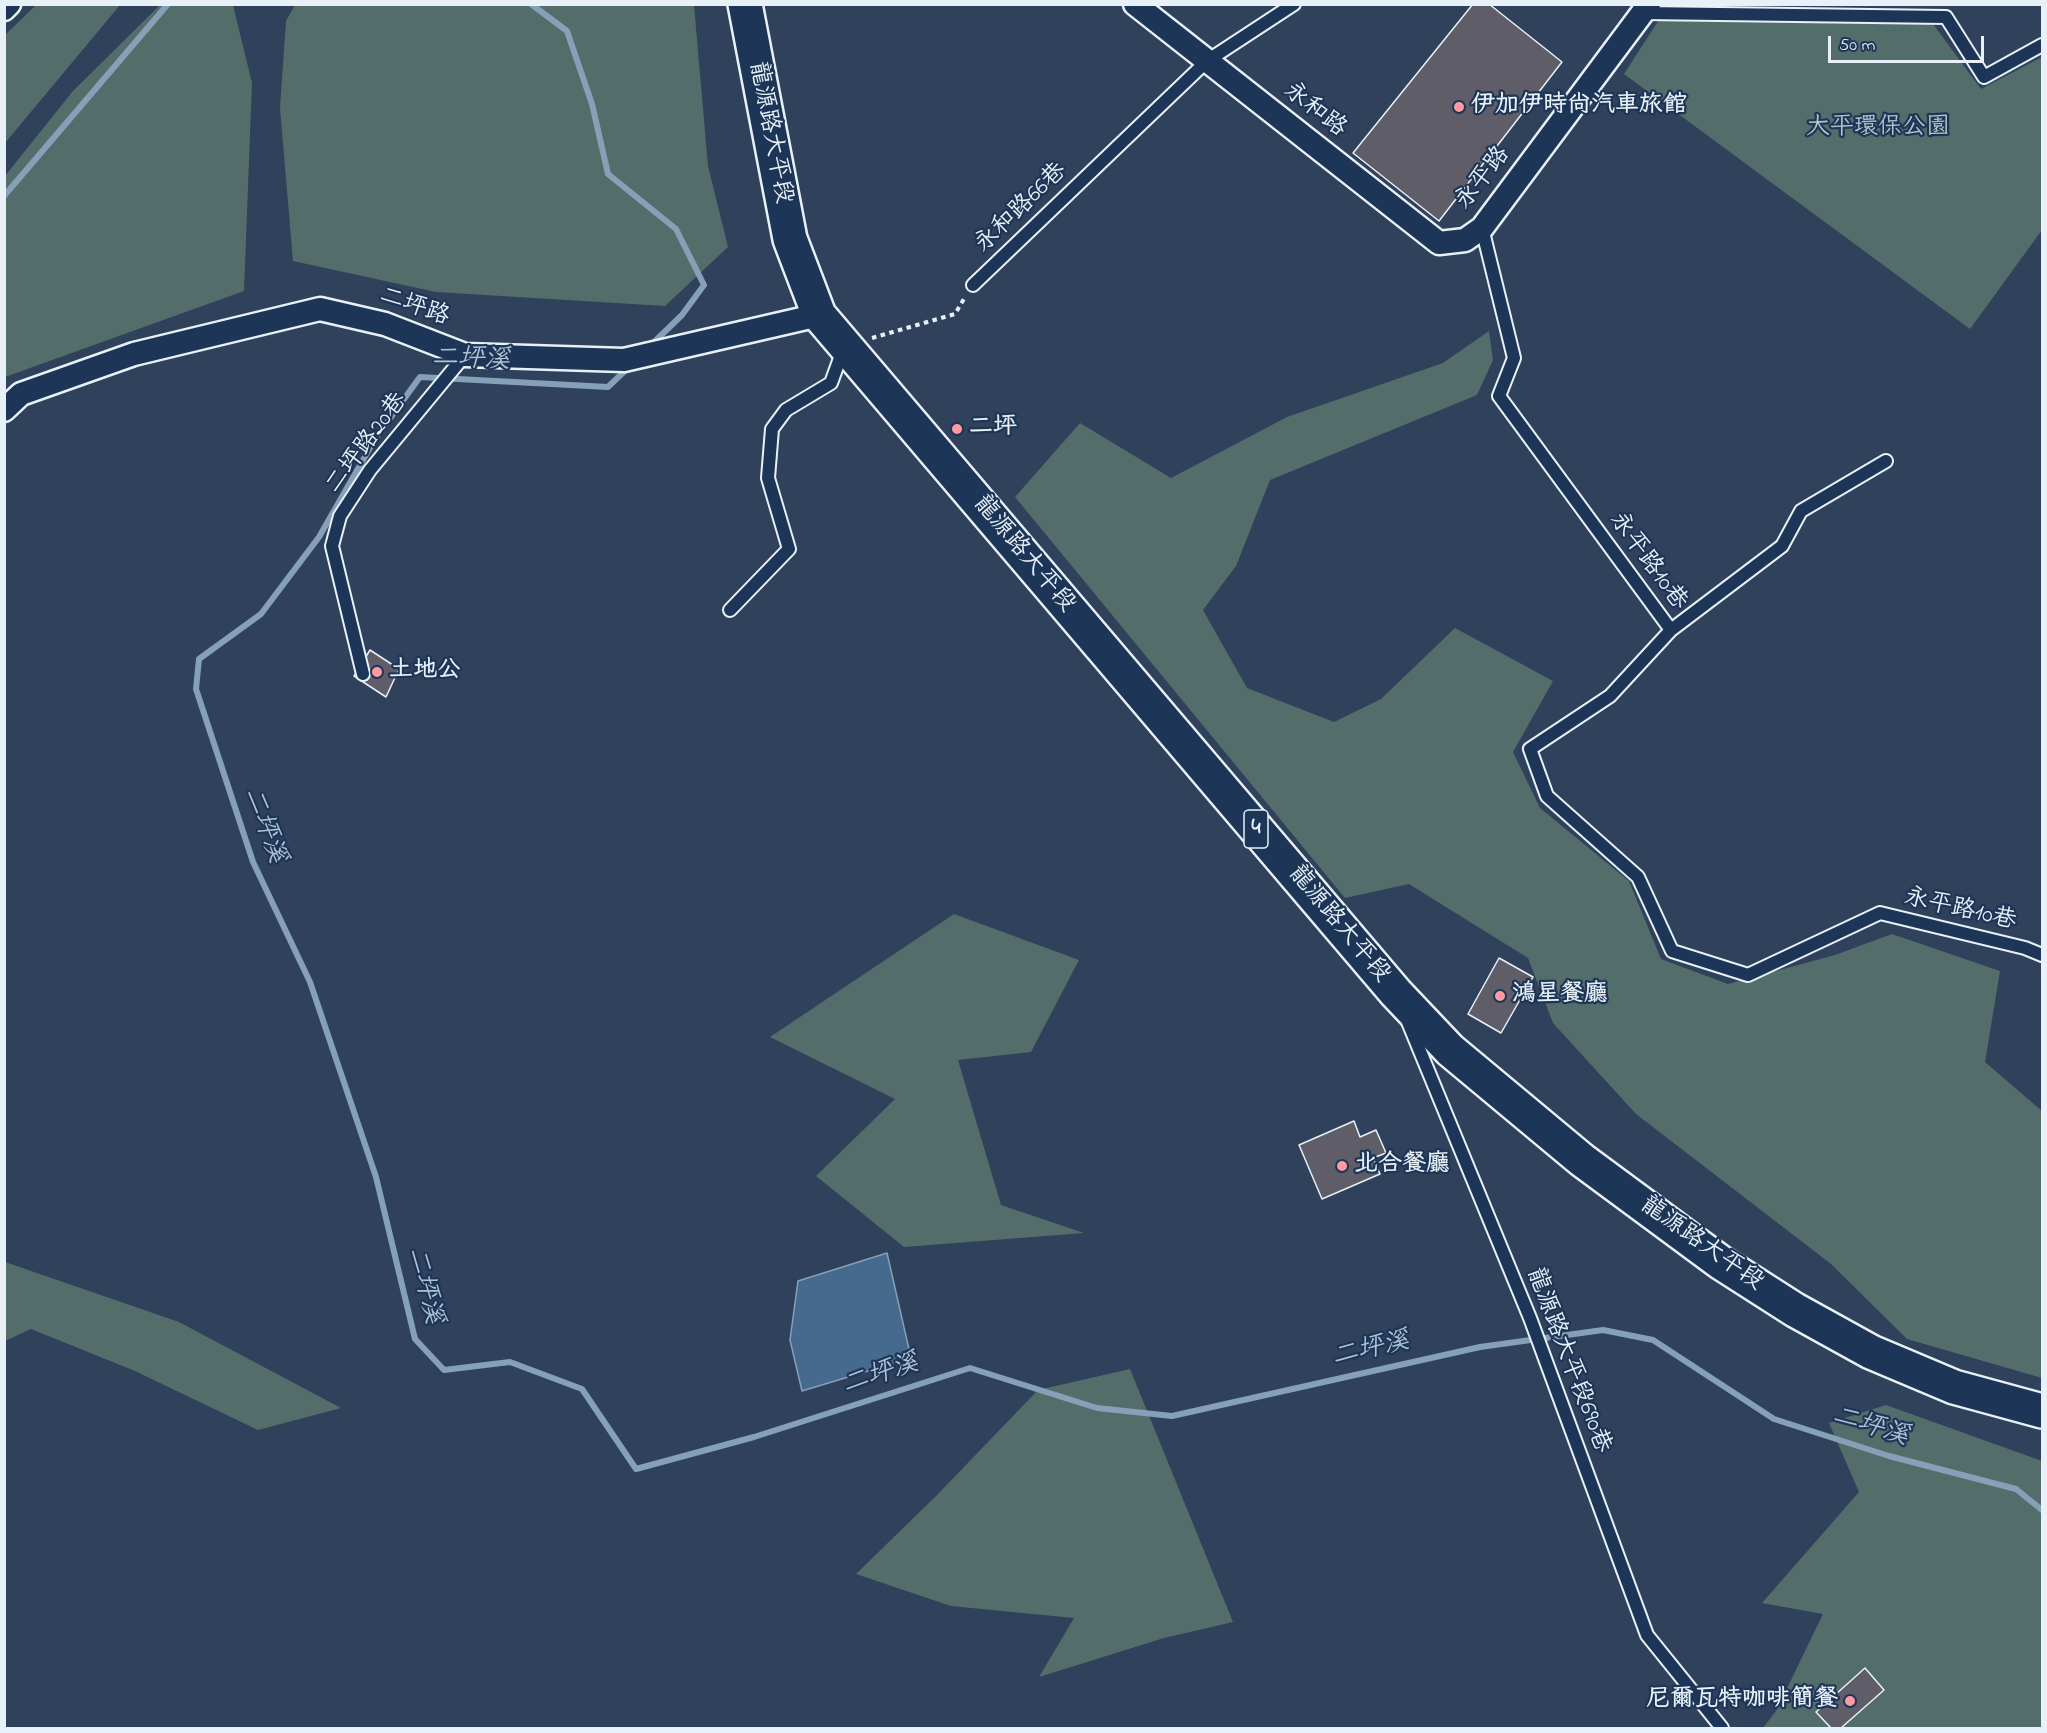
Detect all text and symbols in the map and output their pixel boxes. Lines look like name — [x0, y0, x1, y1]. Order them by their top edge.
scale bar — [1831, 24, 1987, 62]
text: 50 m — [1839, 33, 1876, 59]
street label: 龍源路大平段 — [741, 60, 797, 206]
street label: 永和路 — [1277, 77, 1351, 145]
place label: 伊加伊時尚汽車旅館 — [1471, 93, 1687, 121]
marker: 伊加伊時尚汽車旅館 — [1452, 100, 1466, 114]
park label: 大平環保公園 — [1806, 115, 1950, 143]
street label: 永平路 — [1450, 142, 1518, 216]
street label: 永和路66巷 — [970, 158, 1074, 260]
street label: 二坪路 — [375, 283, 453, 333]
water label: 二坪溪 — [431, 344, 511, 378]
street label: 二坪路20巷 — [321, 388, 415, 500]
place label: 二坪 — [969, 415, 1017, 443]
marker: 二坪 — [950, 422, 964, 436]
street label: 龍源路大平段 — [966, 491, 1080, 619]
street label: 永平路10巷 — [1602, 507, 1692, 617]
place label: 土地公 — [389, 658, 461, 686]
marker: 土地公 — [370, 665, 384, 679]
water label: 二坪溪 — [235, 784, 291, 868]
road number: 4 — [1244, 810, 1268, 848]
street label: 龍源路大平段 — [1281, 861, 1395, 989]
street label: 永平路10巷 — [1901, 884, 2019, 938]
place label: 鴻星餐廳 — [1512, 982, 1608, 1010]
marker: 鴻星餐廳 — [1493, 989, 1507, 1003]
place label: 北合餐廳 — [1354, 1152, 1450, 1180]
marker: 北合餐廳 — [1335, 1159, 1349, 1173]
street label: 龍源路大平段 — [1634, 1192, 1768, 1298]
water label: 二坪溪 — [398, 1244, 448, 1328]
street label: 龍源路大平段690巷 — [1518, 1264, 1616, 1458]
water label: 二坪溪 — [1329, 1327, 1413, 1375]
water label: 二坪溪 — [839, 1349, 923, 1403]
water label: 二坪溪 — [1828, 1402, 1912, 1454]
place label: 尼爾瓦特咖啡簡餐 — [1646, 1687, 1838, 1715]
marker: 尼爾瓦特咖啡簡餐 — [1843, 1694, 1857, 1708]

